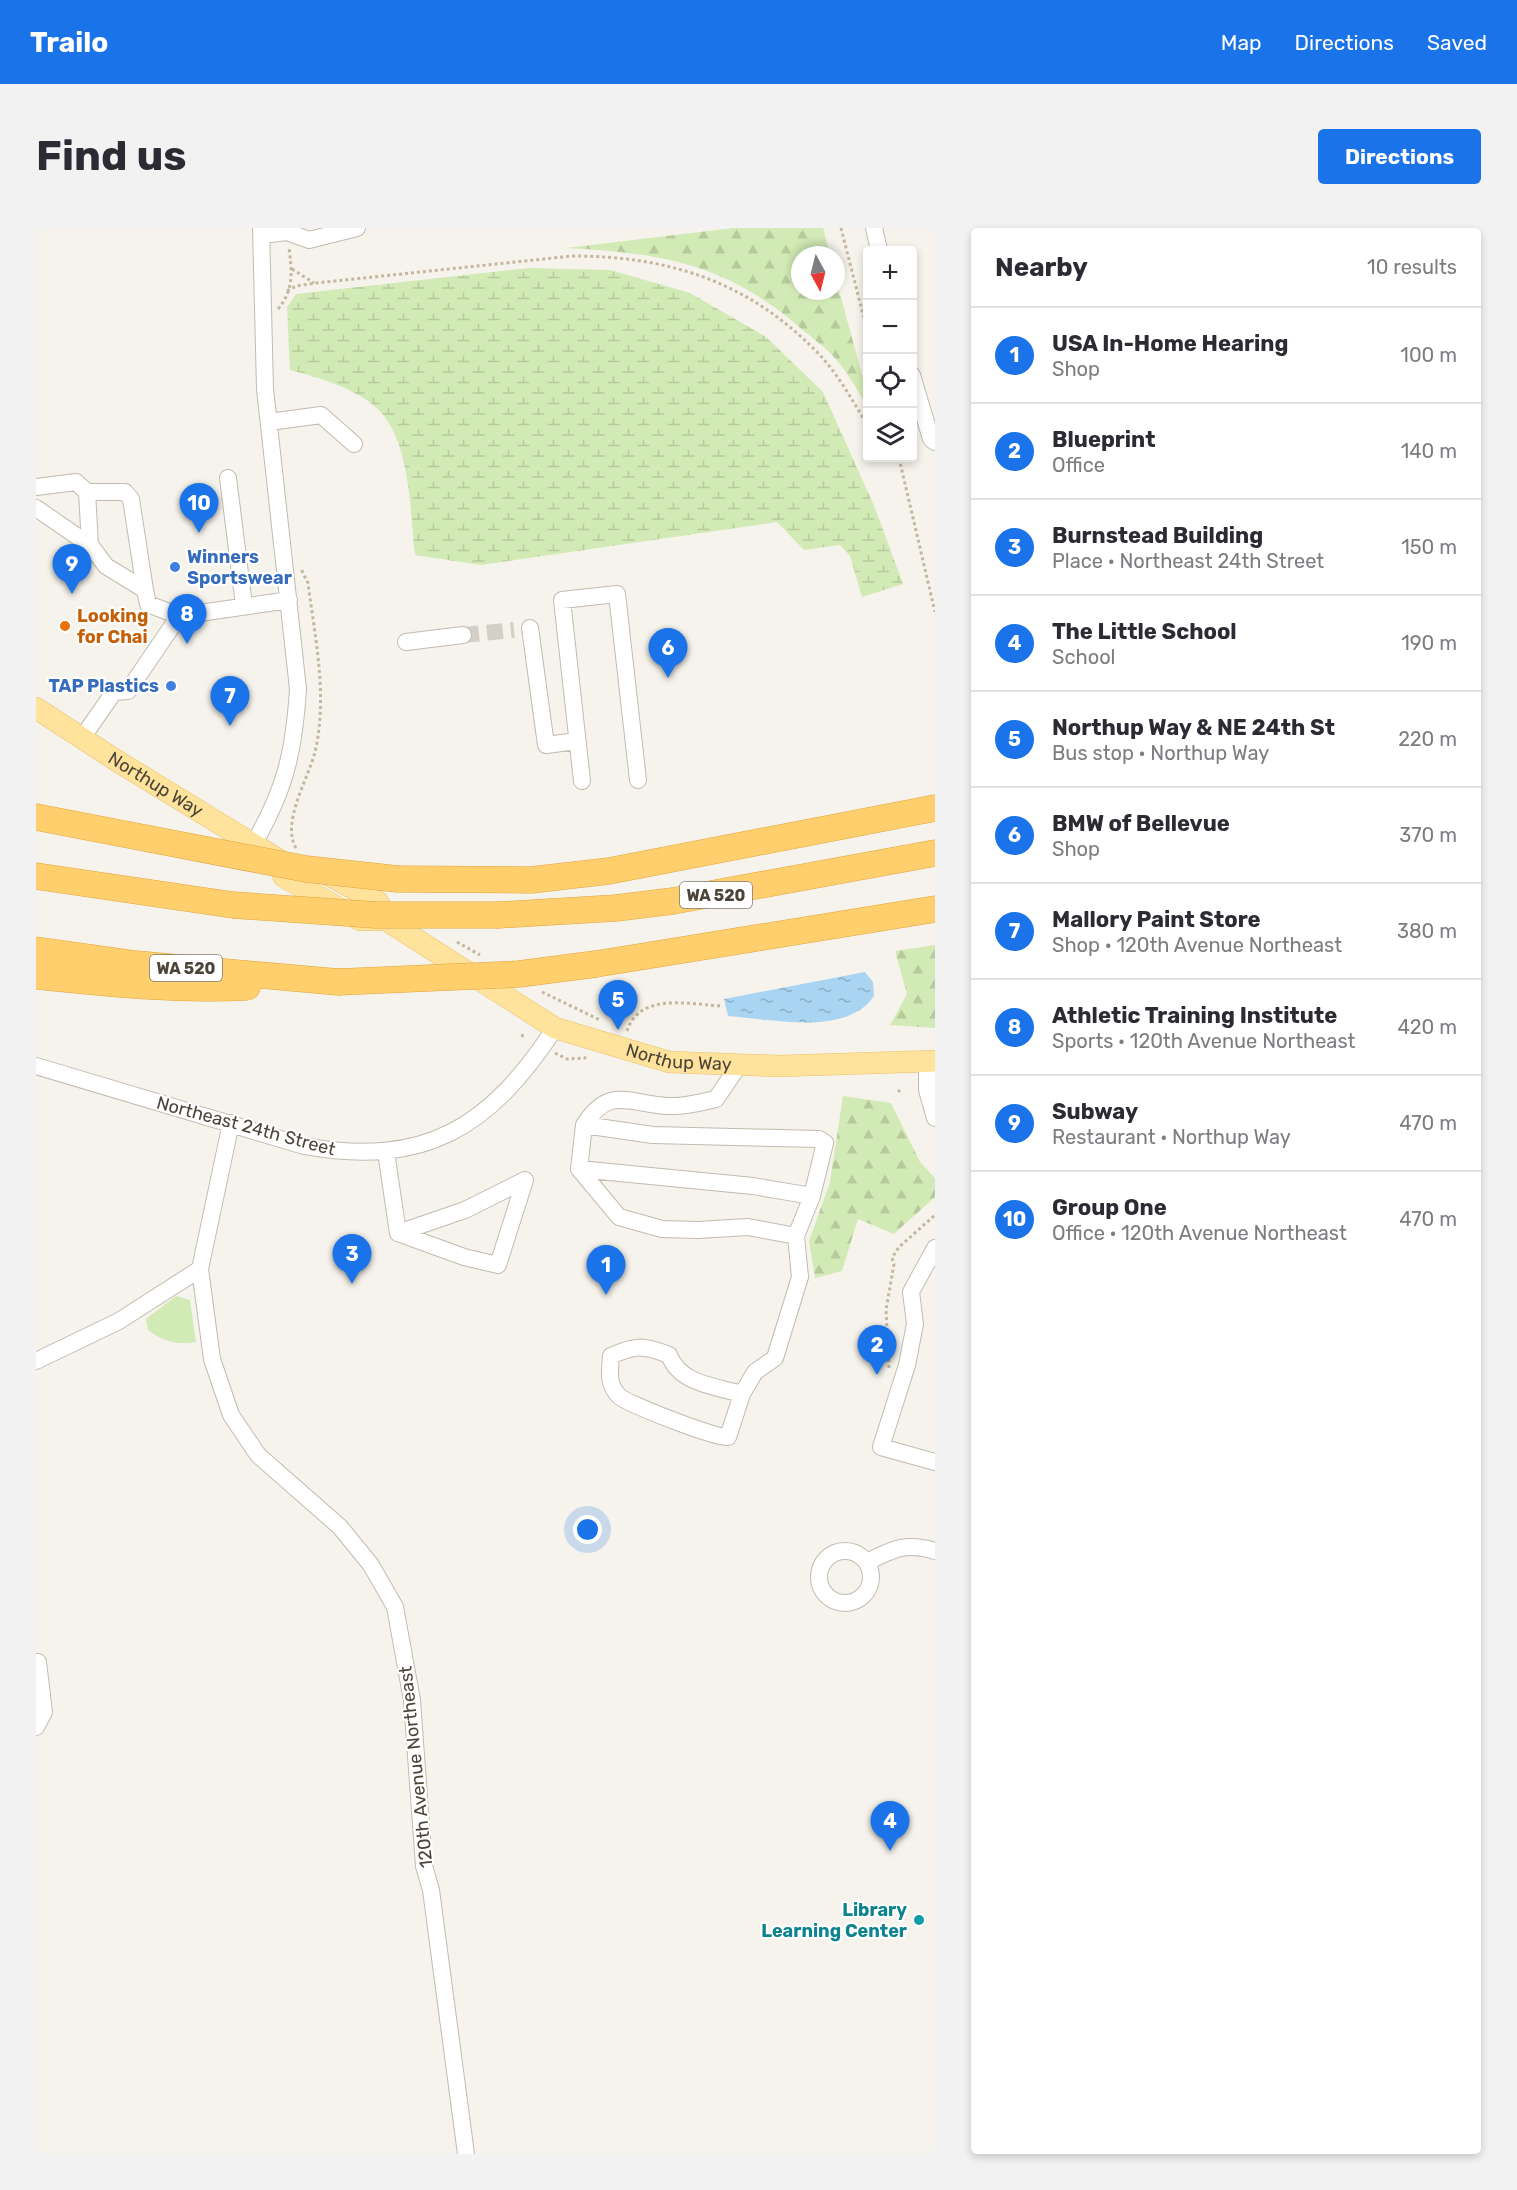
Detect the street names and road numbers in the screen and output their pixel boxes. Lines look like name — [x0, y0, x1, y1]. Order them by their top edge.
street label: Northup Way — [104, 747, 207, 822]
road number: WA 520 — [680, 882, 752, 908]
road number: WA 520 — [150, 955, 222, 981]
street label: Northup Way — [623, 1039, 732, 1075]
street label: Northeast 24th Street — [154, 1092, 338, 1160]
street label: 120th Avenue Northeast — [394, 1665, 438, 1869]

